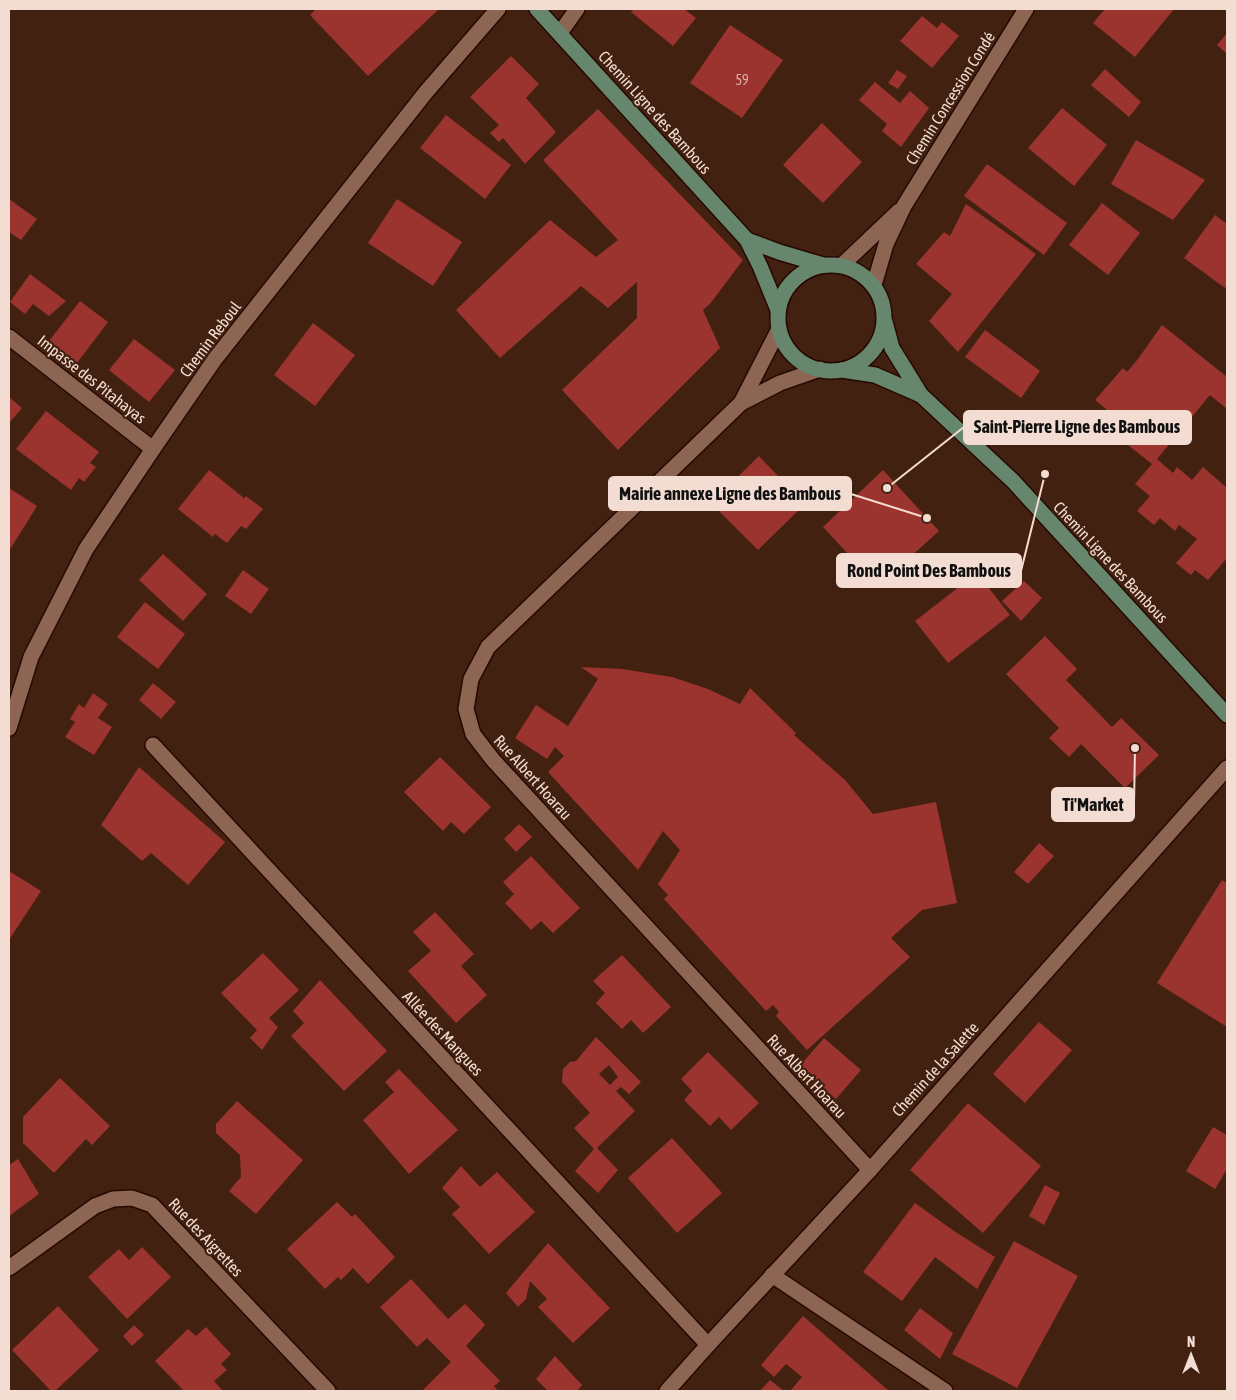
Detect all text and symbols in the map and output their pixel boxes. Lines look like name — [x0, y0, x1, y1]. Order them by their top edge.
street label: Chemin Concession Condé — [902, 28, 998, 168]
street label: Chemin Ligne des Bambous — [594, 47, 715, 178]
house number: 59 — [735, 72, 749, 88]
street label: Chemin Reboul — [176, 297, 245, 380]
street label: Impasse des Pitahayas — [34, 331, 150, 428]
callout: Saint-Pierre Ligne des Bambous — [964, 411, 1191, 444]
text: Saint-Pierre Ligne des Bambous — [974, 416, 1181, 437]
callout: Mairie annexe Ligne des Bambous — [609, 477, 851, 510]
text: Mairie annexe Ligne des Bambous — [619, 483, 842, 504]
street label: Chemin Ligne des Bambous — [1049, 498, 1172, 627]
callout: Rond Point Des Bambous — [837, 554, 1021, 587]
text: Rond Point Des Bambous — [847, 560, 1012, 581]
street label: Rue Albert Hoarau — [490, 731, 576, 823]
callout: Ti'Market — [1052, 788, 1134, 821]
text: Ti'Market — [1062, 794, 1124, 815]
street label: Allée des Mangues — [399, 987, 487, 1080]
street label: Chemin de la Salette — [888, 1018, 982, 1120]
street label: Rue Albert Hoarau — [764, 1031, 850, 1121]
street label: Rue des Aigrettes — [165, 1194, 247, 1281]
north arrow — [1166, 1330, 1216, 1380]
text: N — [1187, 1334, 1195, 1350]

